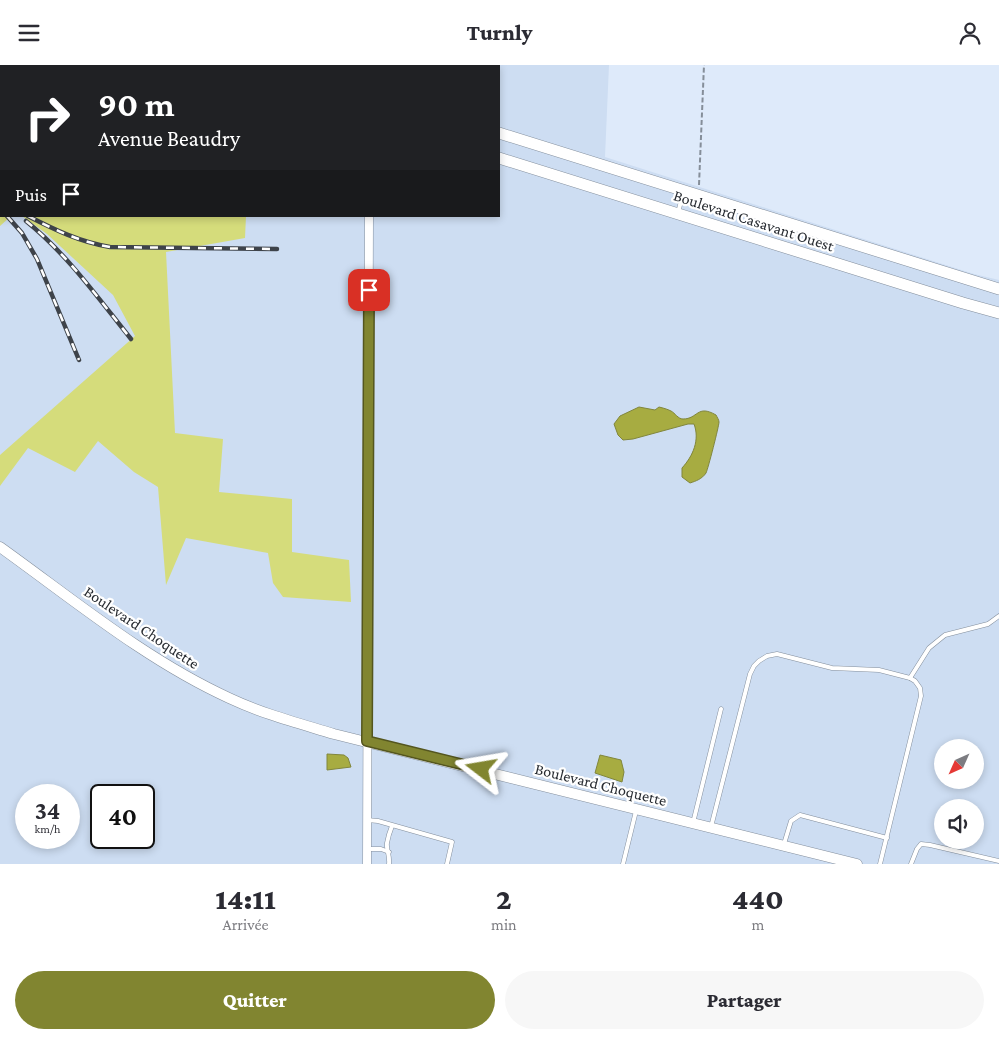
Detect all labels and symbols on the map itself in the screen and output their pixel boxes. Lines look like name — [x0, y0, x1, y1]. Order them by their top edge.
street label: Boulevard Casavant Ouest — [672, 187, 837, 255]
pin — [348, 269, 390, 311]
street label: Boulevard Choquette — [80, 583, 202, 673]
north arrow — [934, 739, 984, 789]
position arrow — [454, 742, 506, 794]
street label: Boulevard Choquette — [533, 760, 668, 810]
speed limit sign: 40 — [90, 784, 155, 849]

